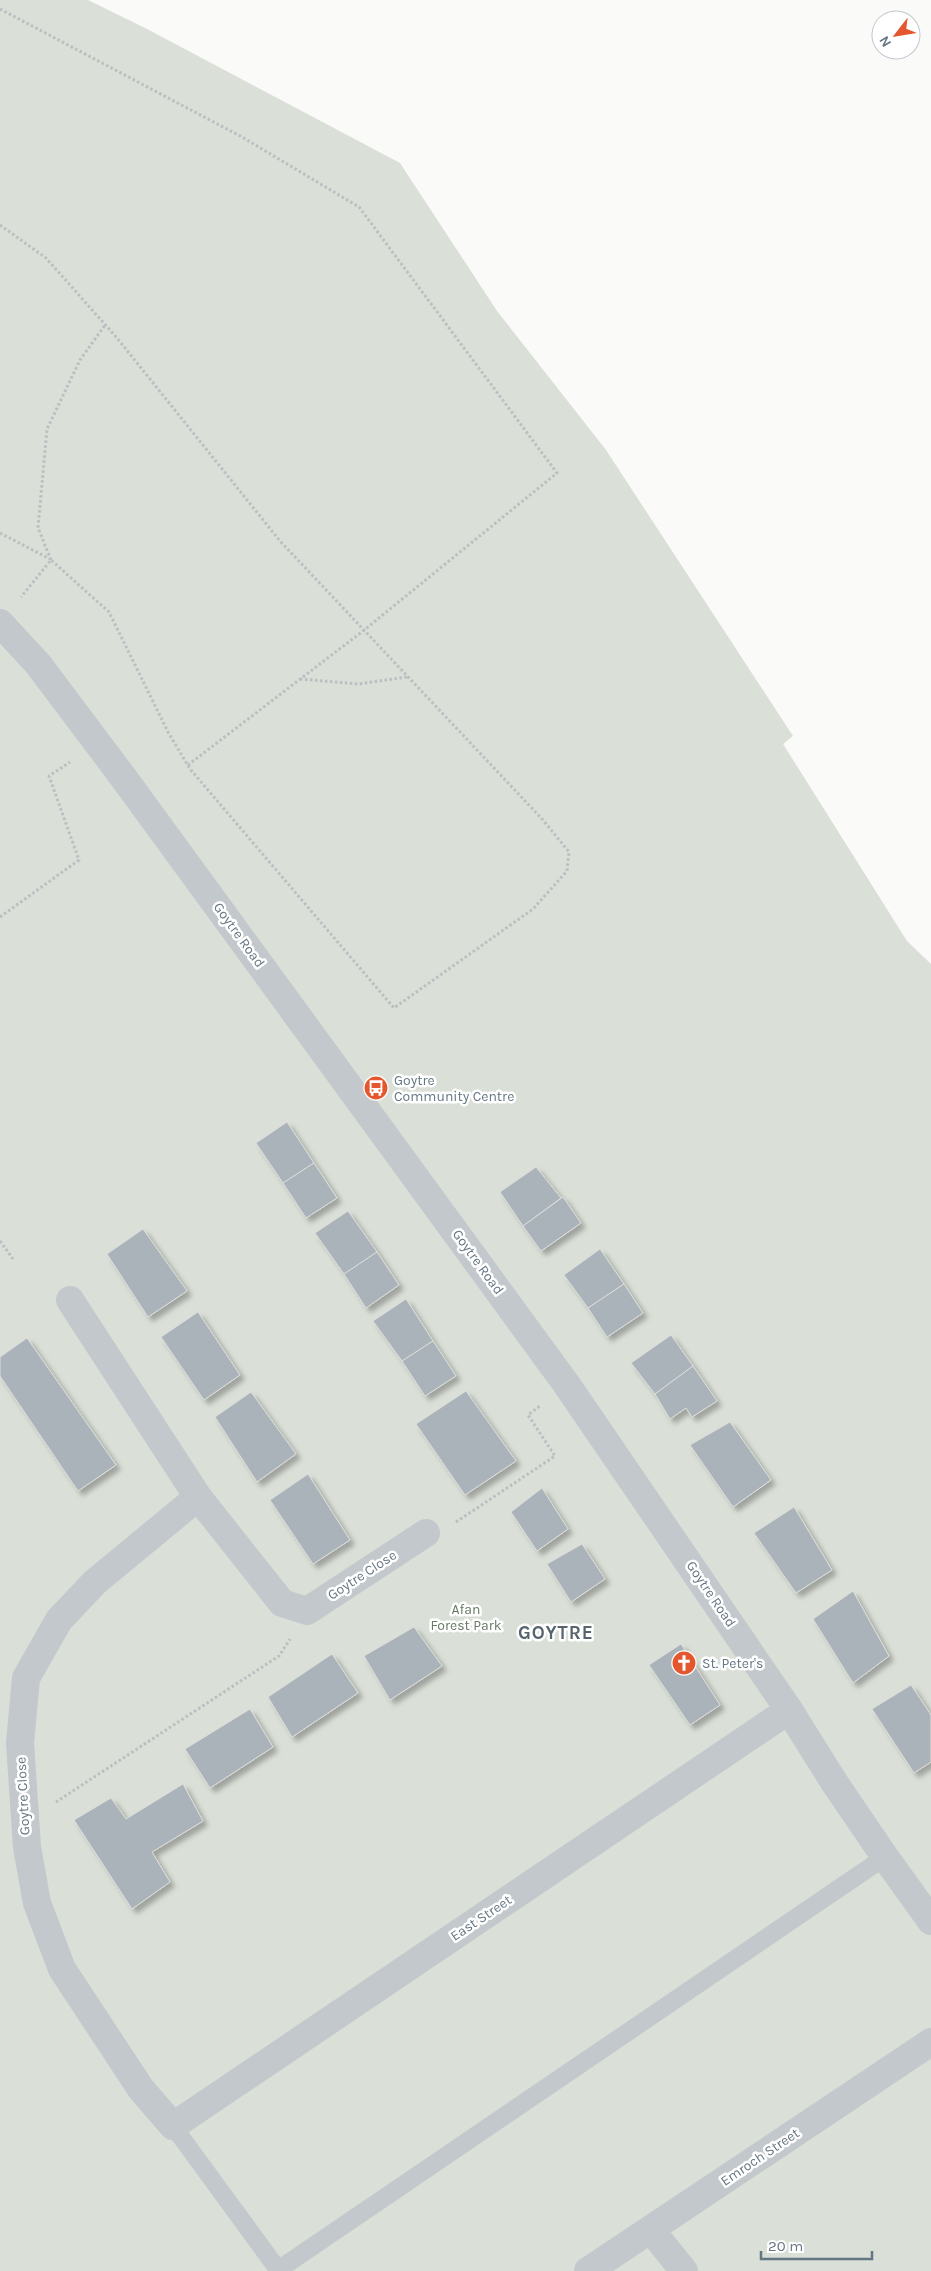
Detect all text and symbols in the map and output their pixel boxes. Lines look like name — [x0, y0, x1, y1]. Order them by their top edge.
north arrow — [871, 10, 921, 60]
text: N — [875, 33, 895, 50]
street label: Goytre Road — [210, 899, 268, 971]
place label: Goytre Community Centre — [394, 1072, 514, 1105]
bus stop icon: Goytre Community Centre — [363, 1075, 389, 1101]
street label: Goytre Road — [449, 1226, 507, 1298]
street label: Goytre Close — [324, 1546, 400, 1604]
street label: Goytre Road — [683, 1558, 739, 1630]
park label: Afan Forest Park — [430, 1601, 502, 1634]
district label: GOYTRE — [518, 1622, 594, 1644]
church icon: St. Peter's — [671, 1650, 697, 1676]
place label: St. Peter's — [702, 1655, 763, 1672]
street label: Goytre Close — [12, 1756, 34, 1836]
street label: East Street — [447, 1891, 515, 1945]
street label: Emroch Street — [717, 2124, 803, 2190]
scale bar — [761, 2228, 872, 2260]
text: 20 m — [768, 2237, 803, 2255]

